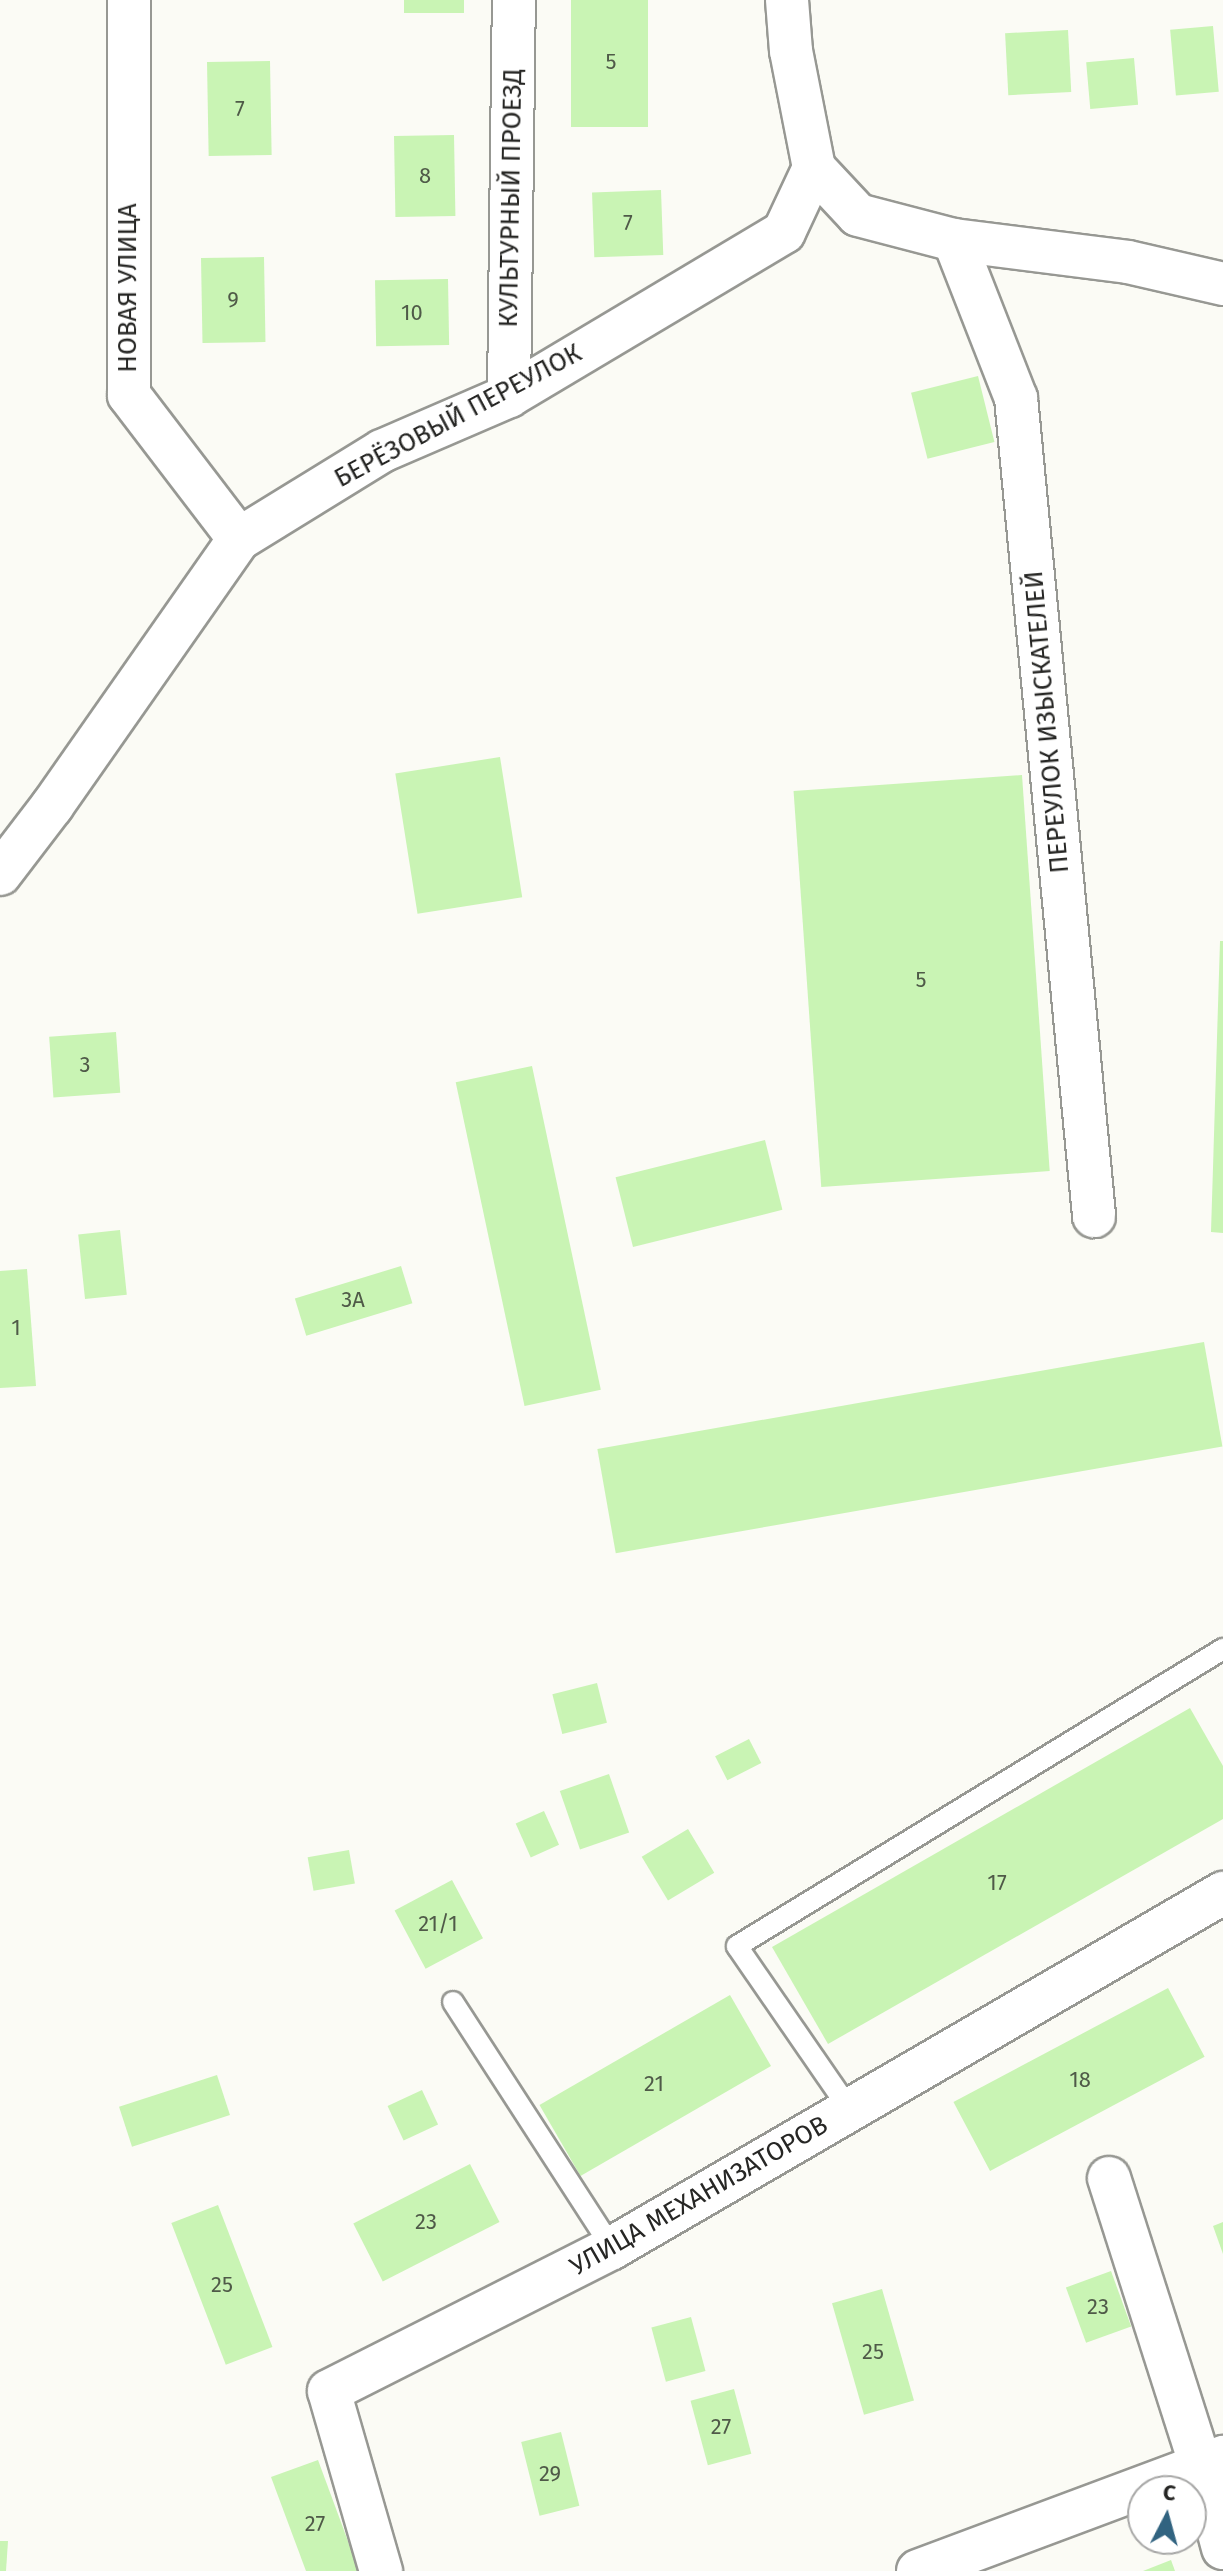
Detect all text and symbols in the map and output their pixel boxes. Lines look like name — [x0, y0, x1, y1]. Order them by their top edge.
house number: 5 — [605, 49, 617, 75]
street label: КУЛЬТУРНЫЙ ПРОЕЗД — [493, 68, 529, 328]
house number: 7 — [235, 96, 245, 122]
house number: 8 — [419, 163, 431, 189]
street label: НОВАЯ УЛИЦА — [112, 203, 144, 373]
house number: 7 — [623, 210, 633, 236]
house number: 9 — [227, 287, 239, 313]
house number: 10 — [401, 300, 423, 326]
street label: БЕРЁЗОВЫЙ ПЕРЕУЛОК — [329, 338, 587, 494]
street label: ПЕРЕУЛОК ИЗЫСКАТЕЛЕЙ — [1018, 569, 1076, 875]
house number: 5 — [915, 967, 927, 993]
house number: 3 — [80, 1052, 90, 1078]
house number: 3А — [341, 1287, 365, 1313]
house number: 1 — [11, 1315, 21, 1341]
house number: 17 — [987, 1870, 1007, 1896]
house number: 21/1 — [418, 1911, 458, 1937]
house number: 18 — [1069, 2067, 1091, 2093]
house number: 21 — [644, 2071, 664, 2097]
street label: УЛИЦА МЕХАНИЗАТОРОВ — [565, 2109, 833, 2283]
house number: 23 — [415, 2209, 437, 2235]
house number: 25 — [211, 2272, 233, 2298]
house number: 23 — [1087, 2294, 1109, 2320]
house number: 25 — [862, 2339, 884, 2365]
house number: 27 — [711, 2414, 731, 2440]
house number: 29 — [539, 2461, 561, 2487]
north arrow — [1127, 2475, 1207, 2555]
text: С — [1162, 2479, 1177, 2507]
house number: 27 — [305, 2511, 325, 2537]

